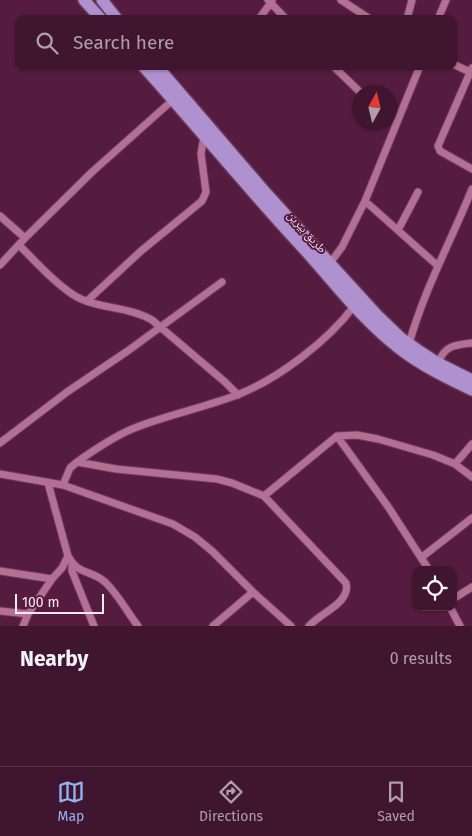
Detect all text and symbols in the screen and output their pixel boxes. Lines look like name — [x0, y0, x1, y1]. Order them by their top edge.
search box — [15, 15, 457, 70]
icon: search — [33, 29, 61, 57]
text: Search here — [73, 31, 174, 54]
north arrow — [352, 85, 397, 130]
street label: طريق بيرين — [284, 208, 329, 256]
map controls — [412, 566, 457, 611]
button: locate — [412, 566, 457, 611]
scale bar — [15, 591, 104, 614]
text: 100 m — [22, 594, 59, 611]
text: Nearby — [20, 646, 88, 672]
text: 0 results — [390, 649, 452, 668]
tab: Map — [57, 778, 85, 825]
tab: Directions — [199, 778, 263, 825]
tab: Saved — [377, 778, 415, 825]

